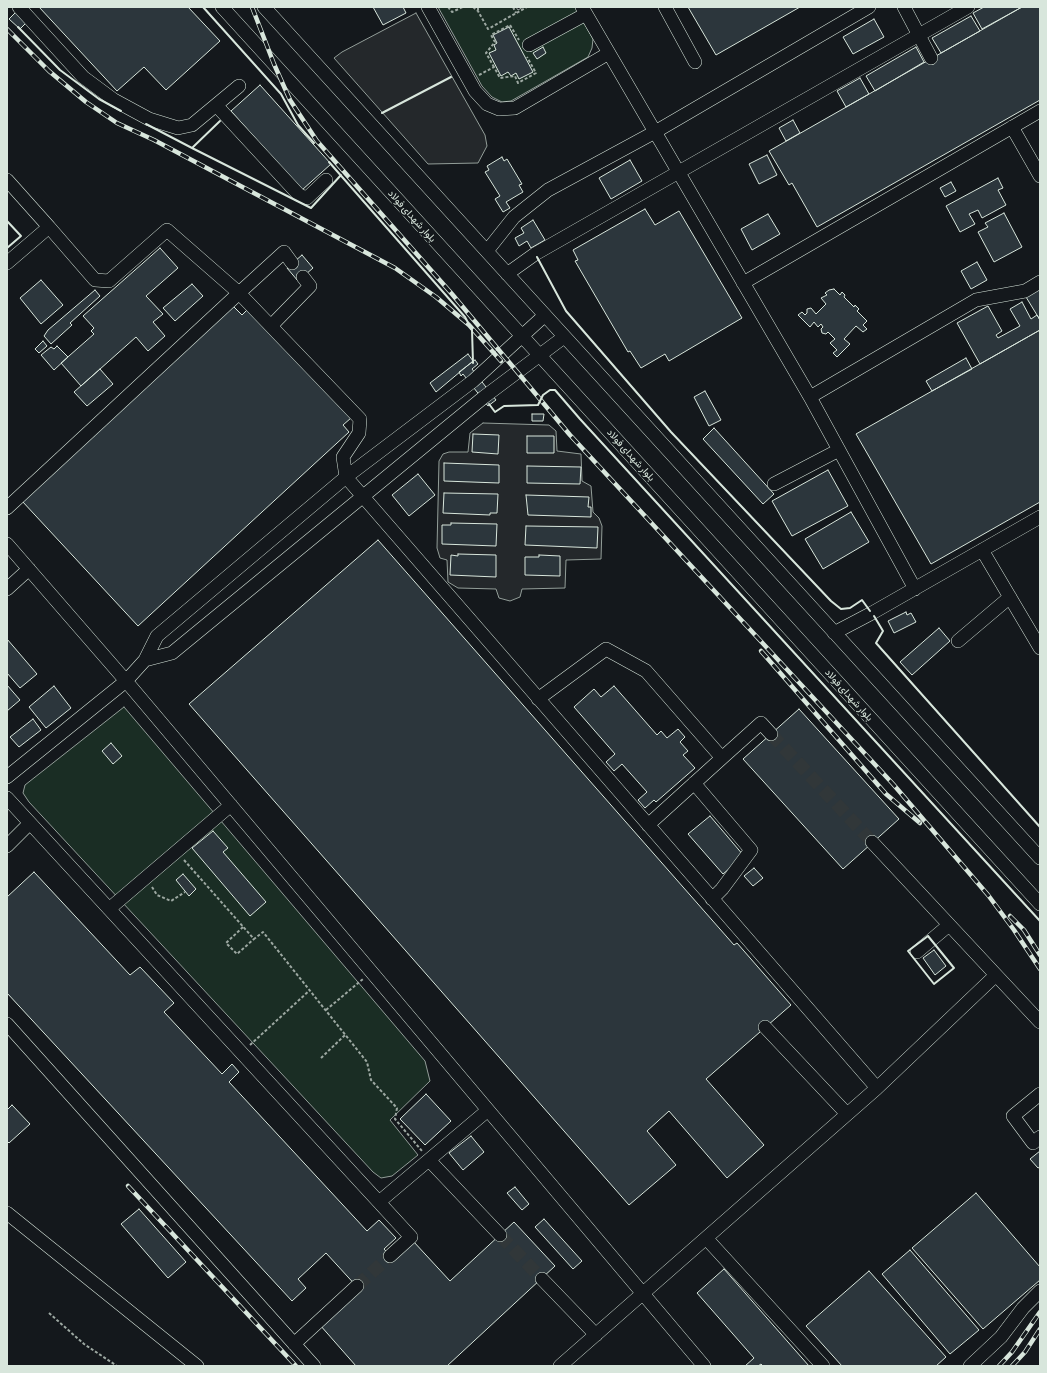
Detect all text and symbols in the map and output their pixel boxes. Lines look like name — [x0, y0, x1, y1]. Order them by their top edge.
street label: بلوار شهدای فولاد — [385, 187, 439, 245]
street label: بلوار شهدای فولاد — [604, 426, 658, 484]
street label: بلوار شهدای فولاد — [822, 666, 876, 724]

